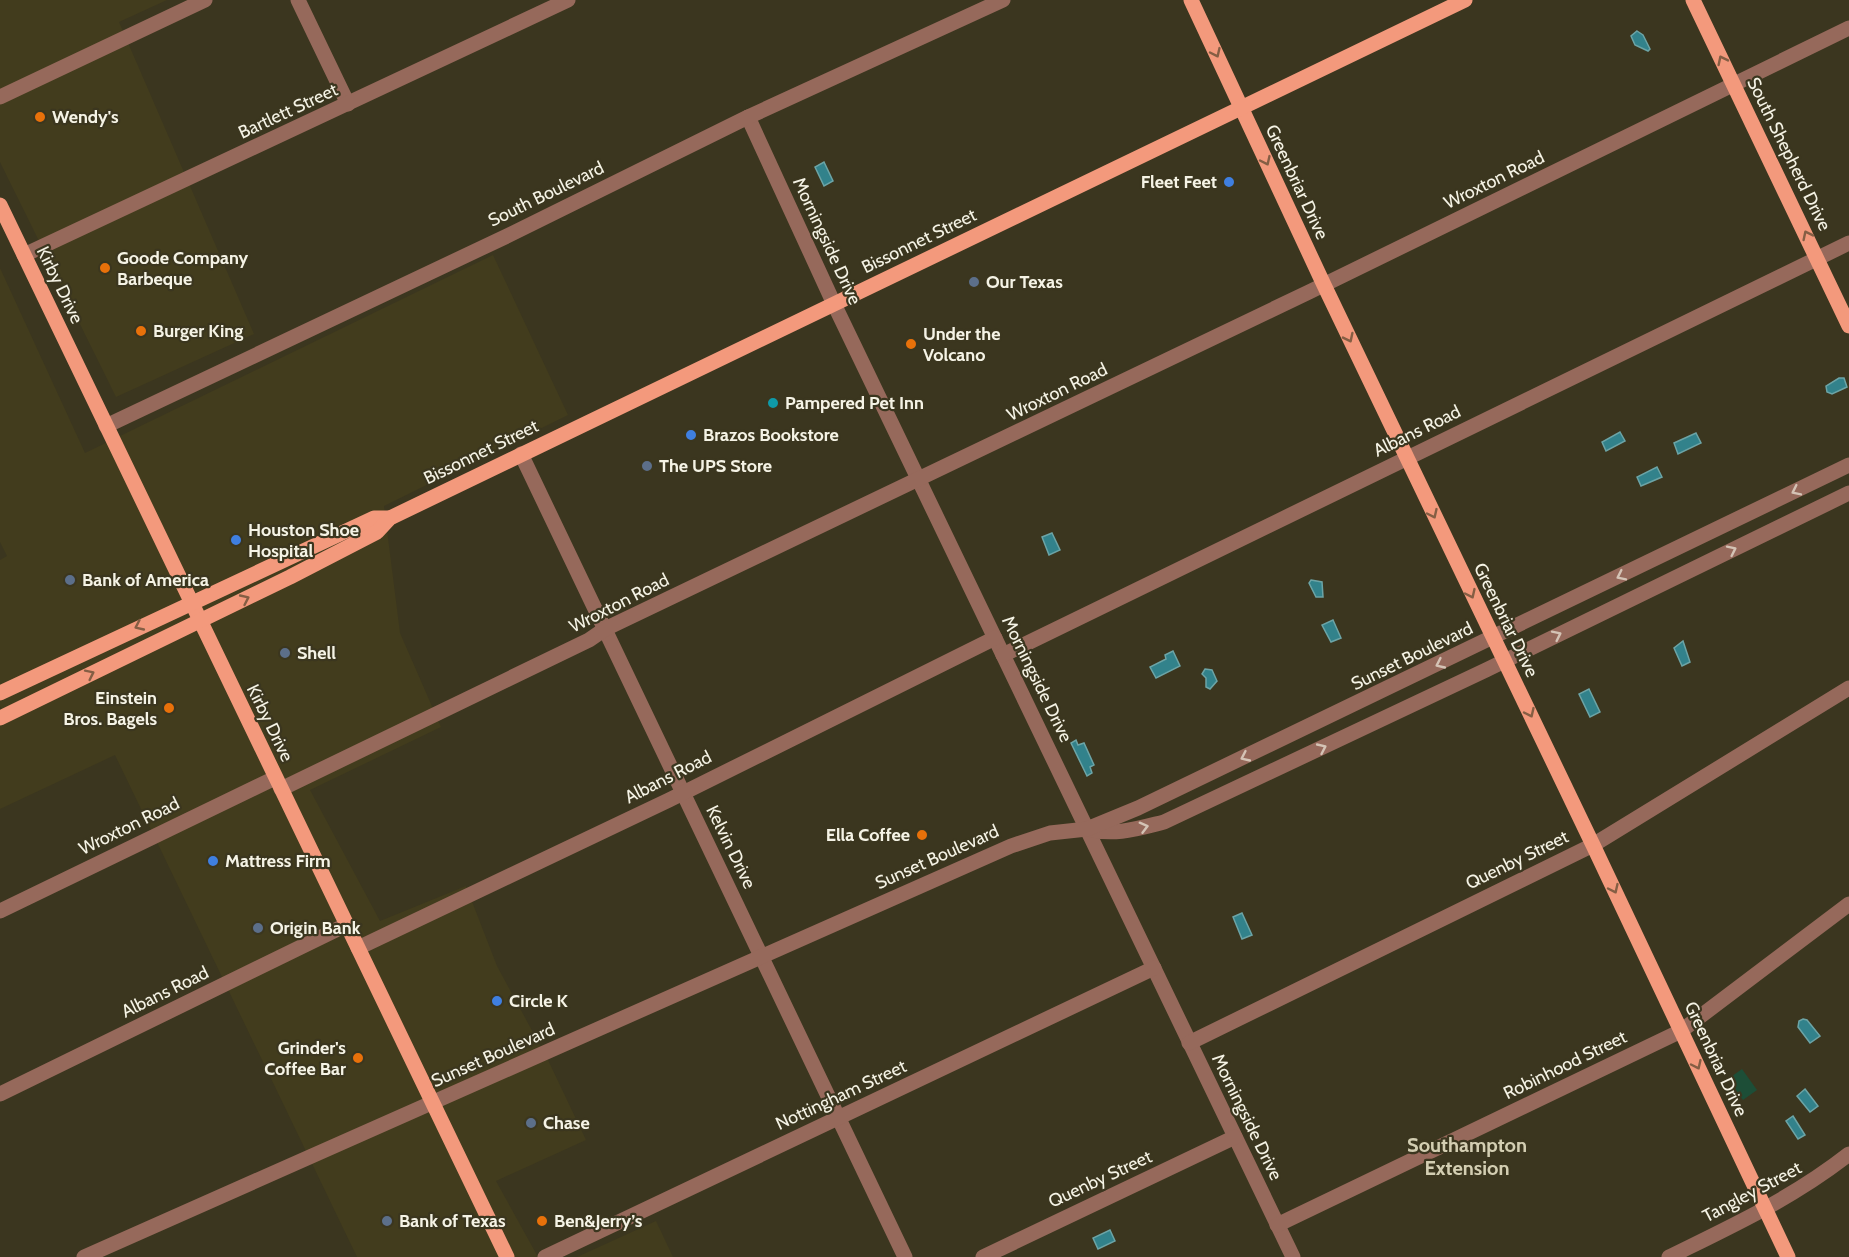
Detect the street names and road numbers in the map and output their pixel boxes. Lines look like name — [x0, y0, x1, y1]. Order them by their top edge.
street label: South Shepherd Drive — [1742, 74, 1836, 234]
street label: Bartlett Street — [235, 78, 341, 144]
street label: Greenbriar Drive — [1261, 121, 1333, 243]
street label: Wroxton Road — [1440, 146, 1548, 214]
street label: South Boulevard — [485, 157, 607, 231]
street label: Morningside Drive — [788, 174, 866, 308]
street label: Bissonnet Street — [858, 204, 980, 278]
street label: Kirby Drive — [32, 243, 88, 327]
street label: Wroxton Road — [1003, 358, 1111, 426]
street label: Albans Road — [1370, 400, 1464, 462]
street label: Bissonnet Street — [420, 415, 542, 489]
street label: Greenbriar Drive — [1469, 559, 1543, 681]
street label: Wroxton Road — [565, 568, 673, 638]
street label: Morningside Drive — [997, 612, 1077, 746]
street label: Sunset Boulevard — [1347, 617, 1477, 695]
street label: Kirby Drive — [242, 681, 298, 765]
street label: Albans Road — [621, 746, 715, 808]
street label: Wroxton Road — [75, 792, 183, 860]
street label: Kelvin Drive — [701, 802, 761, 892]
street label: Sunset Boulevard — [872, 820, 1002, 894]
street label: Quenby Street — [1462, 826, 1572, 894]
street label: Albans Road — [118, 961, 212, 1023]
street label: Greenbriar Drive — [1680, 998, 1752, 1120]
street label: Sunset Boulevard — [428, 1018, 558, 1092]
street label: Robinhood Street — [1500, 1026, 1630, 1104]
street label: Morningside Drive — [1207, 1050, 1287, 1184]
street label: Nottingham Street — [772, 1055, 910, 1135]
street label: Quenby Street — [1045, 1145, 1155, 1213]
street label: Tangley Street — [1699, 1157, 1805, 1227]

